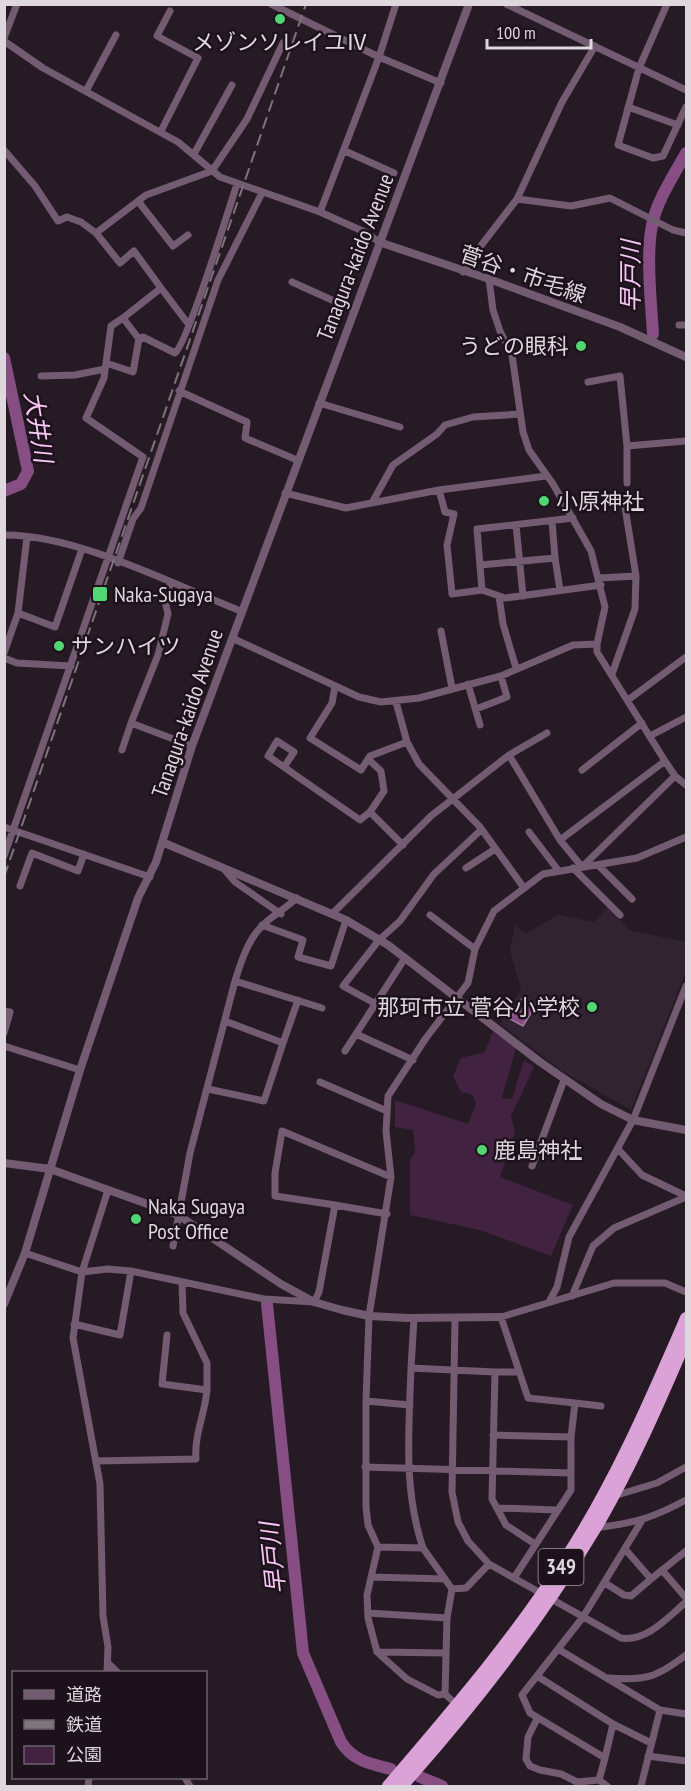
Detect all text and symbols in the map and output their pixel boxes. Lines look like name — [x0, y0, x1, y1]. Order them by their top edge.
marker: メゾンソレイユⅣ — [273, 12, 287, 26]
scale bar — [487, 12, 590, 50]
text: 100 m — [496, 21, 536, 44]
place label: メゾンソレイユⅣ — [192, 28, 368, 56]
street label: Tanagura-kaido Avenue — [310, 170, 400, 344]
water label: 早戸川 — [615, 237, 646, 312]
street label: 菅谷・市毛線 — [456, 239, 590, 309]
place label: うどの眼科 — [459, 332, 569, 360]
marker: うどの眼科 — [574, 339, 588, 353]
water label: 大井川 — [18, 389, 60, 468]
place label: 小原神社 — [556, 487, 644, 515]
marker: 小原神社 — [537, 494, 551, 508]
place label: Naka-Sugaya — [114, 580, 213, 608]
marker: Naka-Sugaya — [91, 585, 109, 603]
street label: Tanagura-kaido Avenue — [145, 625, 229, 801]
place label: サンハイツ — [71, 632, 181, 660]
marker: サンハイツ — [52, 639, 66, 653]
place label: 那珂市立 菅谷小学校 — [377, 993, 580, 1021]
marker: 那珂市立 菅谷小学校 — [585, 1000, 599, 1014]
place label: 鹿島神社 — [494, 1136, 582, 1164]
marker: 鹿島神社 — [475, 1143, 489, 1157]
place label: Naka Sugaya Post Office — [148, 1192, 245, 1245]
marker: Naka Sugaya Post Office — [129, 1212, 143, 1226]
water label: 早戸川 — [253, 1518, 292, 1595]
road number: 349 — [538, 1549, 584, 1585]
legend — [12, 1671, 207, 1779]
text: 道路 — [66, 1683, 102, 1706]
text: 鉄道 — [66, 1713, 102, 1736]
text: 公園 — [66, 1743, 102, 1766]

